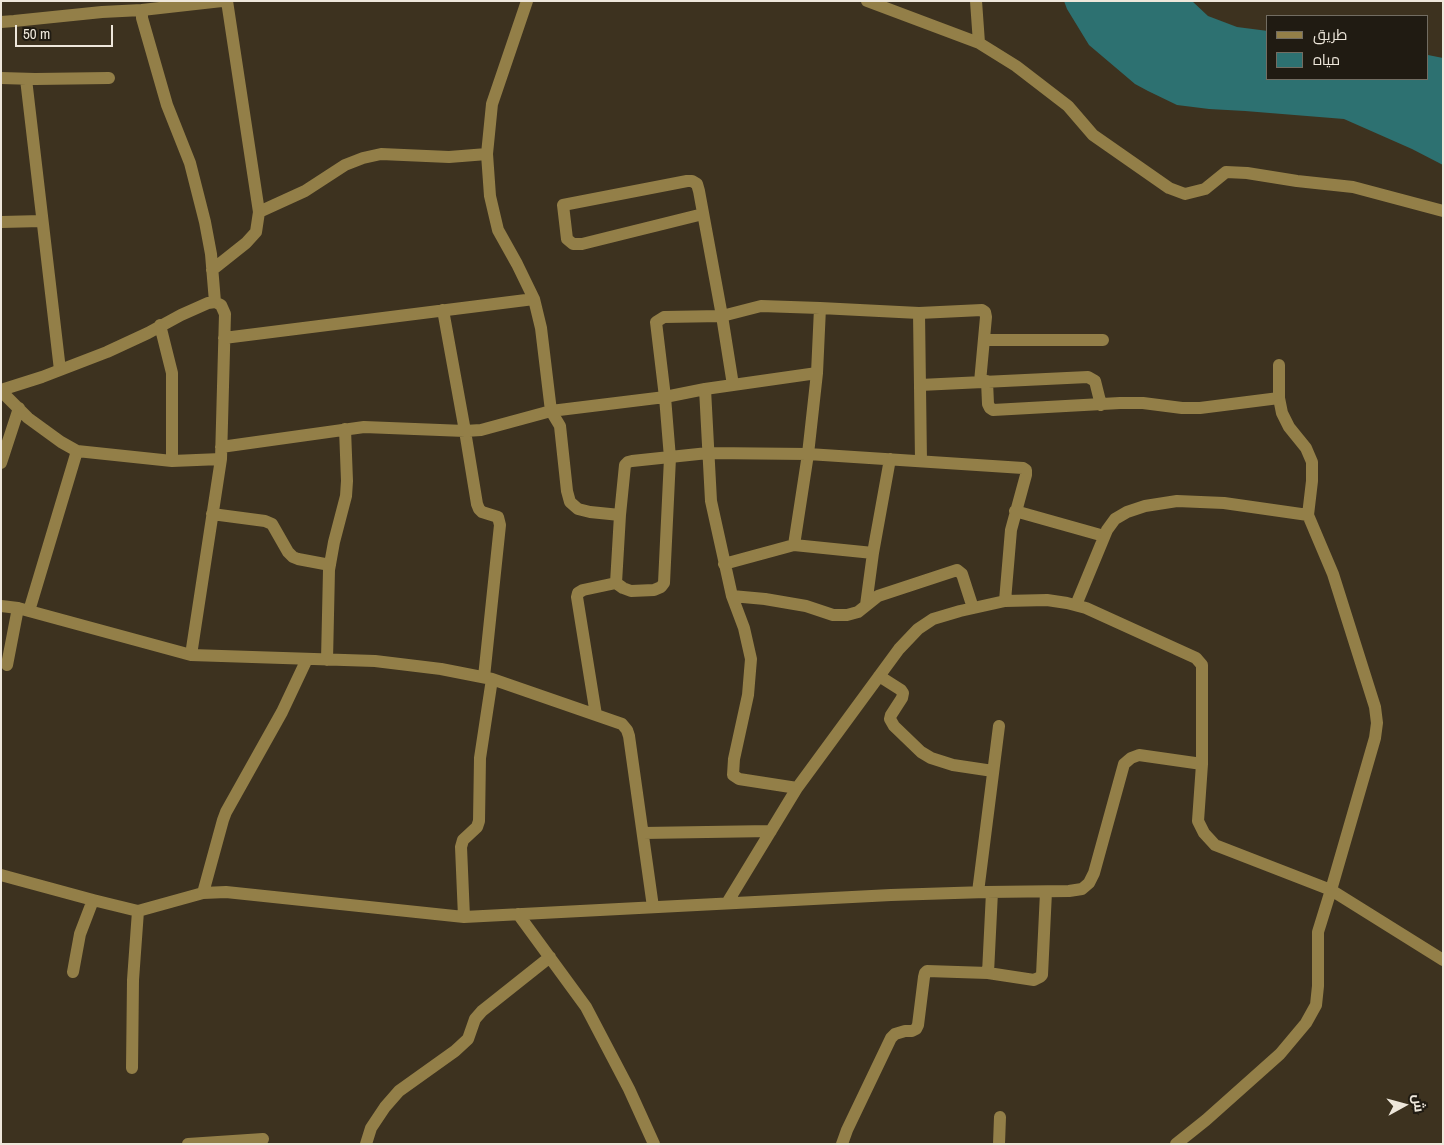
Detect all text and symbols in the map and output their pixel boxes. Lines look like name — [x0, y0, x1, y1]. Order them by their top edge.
scale bar — [18, 15, 115, 47]
legend — [1266, 15, 1429, 80]
text: 50 m — [23, 23, 50, 44]
text: طريق — [1313, 24, 1347, 45]
text: مياه — [1313, 49, 1340, 70]
north arrow — [1379, 1080, 1429, 1130]
text: ش — [1409, 1093, 1429, 1113]

